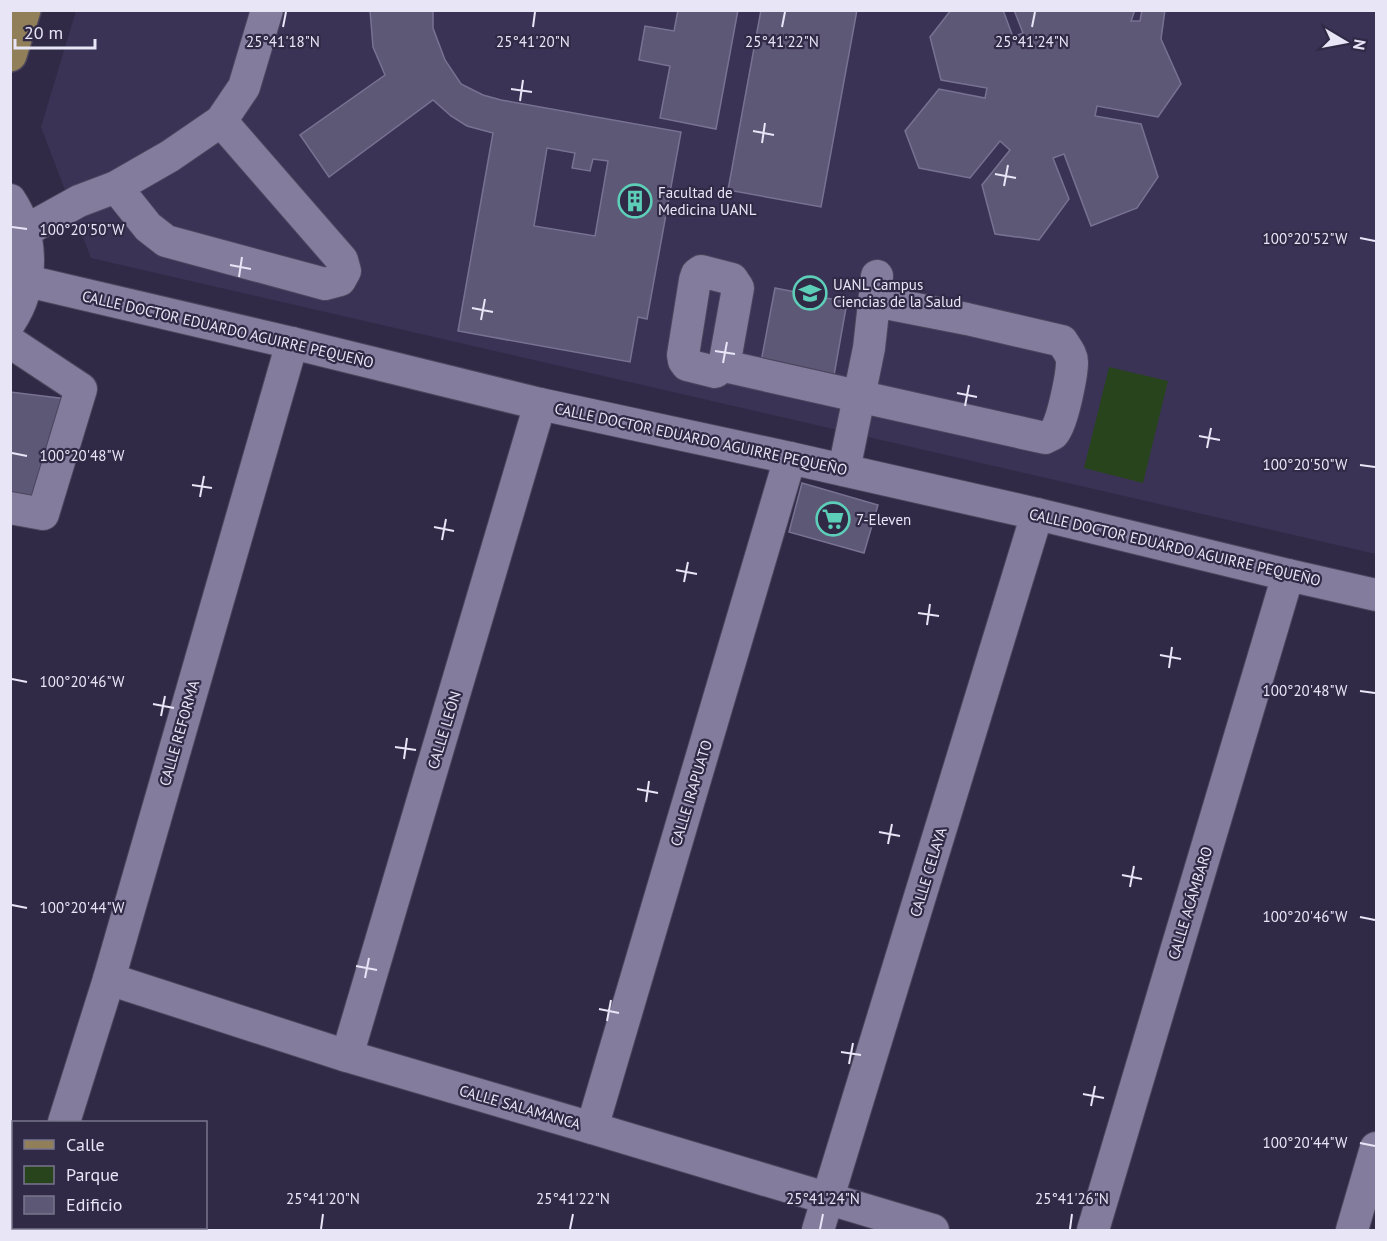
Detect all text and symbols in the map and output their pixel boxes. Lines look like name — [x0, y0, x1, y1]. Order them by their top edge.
scale bar — [15, 12, 94, 50]
north arrow — [1315, 12, 1375, 72]
text: 20 m — [24, 21, 63, 44]
text: 25°41'18"N — [246, 32, 320, 51]
text: 25°41'20"N — [496, 32, 570, 51]
text: 25°41'22"N — [745, 32, 819, 51]
text: 25°41'24"N — [995, 32, 1069, 51]
text: N — [1349, 38, 1371, 52]
building icon: Facultad de Medicina UANL — [617, 183, 653, 219]
place label: Facultad de Medicina UANL — [658, 183, 757, 219]
text: 100°20'50"W — [40, 220, 125, 239]
text: 100°20'52"W — [1263, 229, 1348, 248]
school or university icon: UANL Campus Ciencias de la Salud — [792, 275, 828, 311]
place label: UANL Campus Ciencias de la Salud — [833, 275, 961, 311]
street label: CALLE DOCTOR EDUARDO AGUIRRE PEQUEÑO — [80, 286, 376, 372]
street label: CALLE DOCTOR EDUARDO AGUIRRE PEQUEÑO — [553, 399, 849, 479]
text: 100°20'48"W — [40, 446, 125, 465]
text: 100°20'50"W — [1263, 455, 1348, 474]
supermarket icon: 7-Eleven — [815, 501, 851, 537]
street label: CALLE DOCTOR EDUARDO AGUIRRE PEQUEÑO — [1027, 504, 1323, 590]
place label: 7-Eleven — [856, 510, 911, 529]
text: 100°20'46"W — [40, 672, 125, 691]
street label: CALLE REFORMA — [155, 678, 203, 788]
text: 100°20'48"W — [1263, 681, 1348, 700]
street label: CALLE LEÓN — [423, 689, 465, 771]
street label: CALLE IRAPUATO — [666, 738, 716, 848]
street label: CALLE CELAYA — [905, 825, 951, 919]
street label: CALLE ACÁMBARO — [1164, 844, 1216, 962]
text: 100°20'44"W — [40, 898, 125, 917]
text: 100°20'46"W — [1263, 907, 1348, 926]
street label: CALLE SALAMANCA — [457, 1081, 583, 1133]
legend — [12, 1121, 207, 1229]
text: Calle — [66, 1133, 105, 1156]
text: 100°20'44"W — [1263, 1133, 1348, 1152]
text: Parque — [66, 1163, 119, 1186]
text: 25°41'20"N — [286, 1189, 360, 1208]
text: 25°41'22"N — [536, 1189, 610, 1208]
text: 25°41'24"N — [786, 1189, 860, 1208]
text: 25°41'26"N — [1035, 1189, 1109, 1208]
text: Edificio — [66, 1193, 122, 1216]

